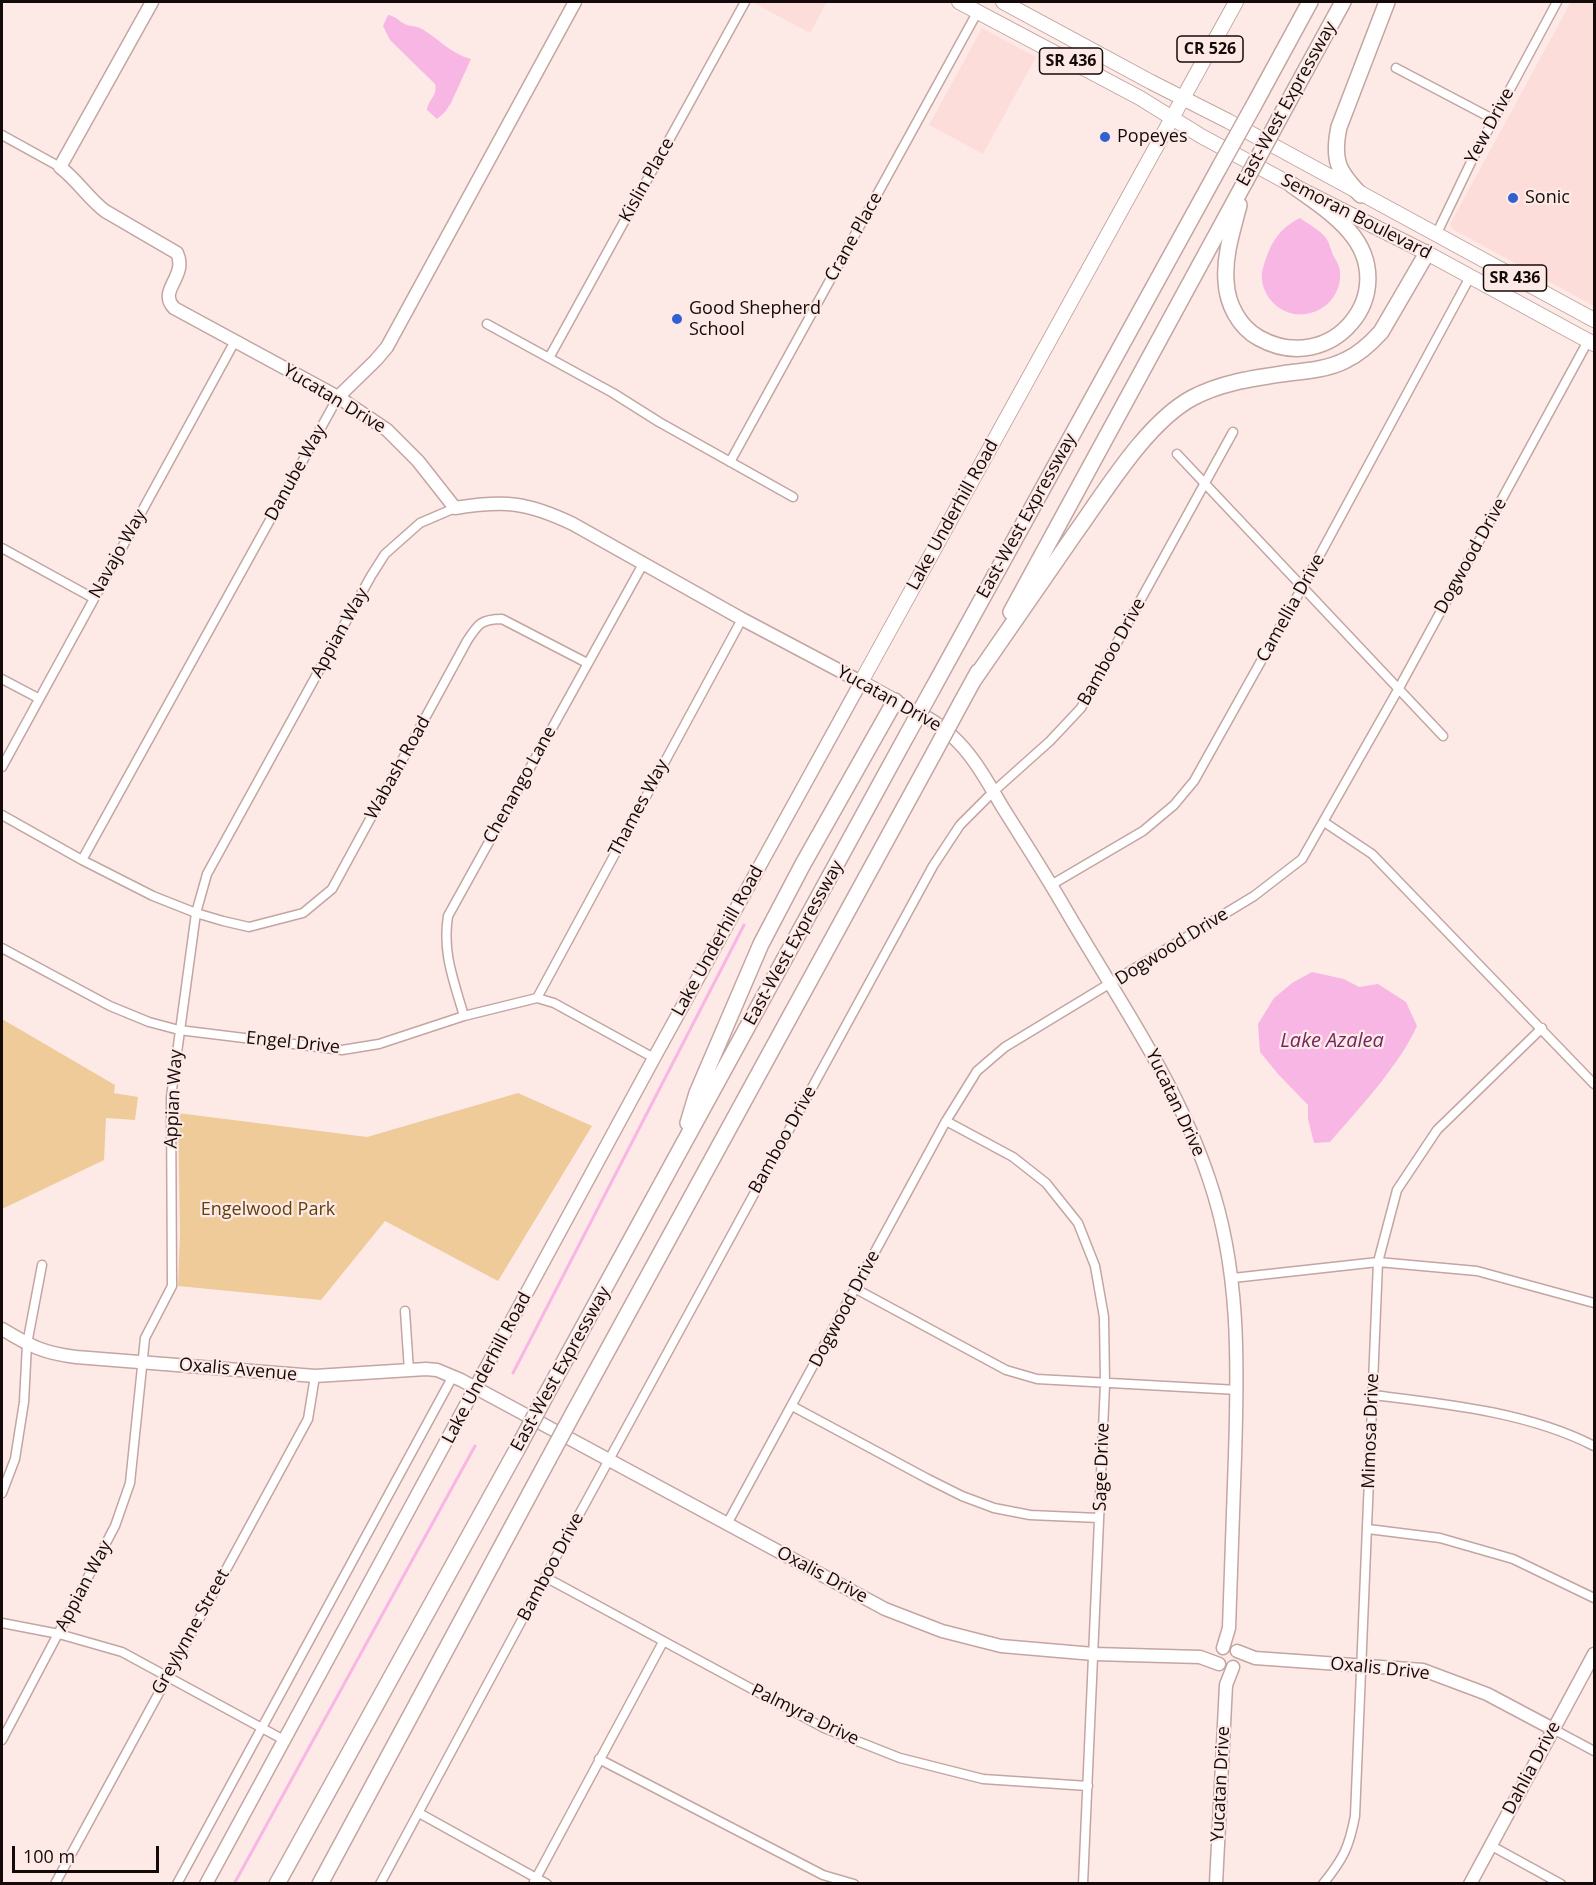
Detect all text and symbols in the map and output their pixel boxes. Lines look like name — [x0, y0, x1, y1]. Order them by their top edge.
street label: East-West Expressway — [1233, 18, 1341, 190]
road number: CR 526 — [1177, 36, 1243, 62]
road number: SR 436 — [1040, 48, 1102, 74]
street label: Yew Drive — [1461, 84, 1519, 168]
place label: Popeyes — [1117, 126, 1187, 148]
marker: Popeyes — [1098, 130, 1112, 144]
street label: Kislin Place — [615, 134, 679, 226]
street label: Semoran Boulevard — [1277, 170, 1435, 264]
place label: Sonic — [1525, 187, 1570, 209]
street label: Crane Place — [821, 189, 887, 285]
marker: Sonic — [1506, 191, 1520, 205]
road number: SR 436 — [1484, 265, 1546, 291]
place label: Good Shepherd School — [689, 298, 821, 340]
marker: Good Shepherd School — [670, 312, 684, 326]
street label: Yucatan Drive — [279, 360, 389, 438]
street label: Danube Way — [261, 421, 331, 525]
street label: East-West Expressway — [973, 430, 1081, 602]
street label: Lake Underhill Road — [903, 436, 1003, 594]
street label: Dogwood Drive — [1430, 494, 1512, 618]
street label: Navajo Way — [85, 506, 151, 602]
street label: Camellia Drive — [1252, 550, 1330, 666]
street label: Appian Way — [306, 584, 374, 682]
street label: Bamboo Drive — [1074, 594, 1150, 710]
street label: Yucatan Drive — [833, 661, 945, 737]
street label: Wabash Road — [361, 713, 435, 823]
street label: Chenango Lane — [479, 723, 561, 847]
street label: Thames Way — [604, 756, 674, 860]
street label: East-West Expressway — [740, 857, 848, 1029]
street label: Lake Underhill Road — [668, 862, 768, 1020]
street label: Dogwood Drive — [1112, 904, 1232, 990]
street label: Engel Drive — [245, 1027, 341, 1059]
water label: Lake Azalea — [1280, 1029, 1384, 1053]
street label: Yucatan Drive — [1141, 1046, 1209, 1160]
street label: Appian Way — [161, 1049, 187, 1149]
street label: Bamboo Drive — [745, 1082, 821, 1198]
park label: Engelwood Park — [201, 1199, 335, 1221]
street label: Dogwood Drive — [805, 1247, 885, 1371]
street label: East-West Expressway — [507, 1283, 615, 1455]
street label: Lake Underhill Road — [438, 1289, 536, 1447]
street label: Oxalis Avenue — [178, 1354, 298, 1386]
street label: Mimosa Drive — [1358, 1373, 1384, 1489]
street label: Sage Drive — [1090, 1422, 1114, 1512]
street label: Bamboo Drive — [513, 1509, 589, 1625]
street label: Appian Way — [51, 1537, 117, 1635]
street label: Oxalis Drive — [773, 1542, 871, 1608]
street label: Greylynne Street — [148, 1565, 234, 1699]
street label: Oxalis Drive — [1329, 1653, 1431, 1685]
street label: Palmyra Drive — [748, 1680, 862, 1750]
street label: Dahlia Drive — [1499, 1718, 1565, 1818]
street label: Yucatan Drive — [1207, 1726, 1235, 1842]
scale bar — [15, 1834, 162, 1872]
text: 100 m — [23, 1844, 75, 1868]

